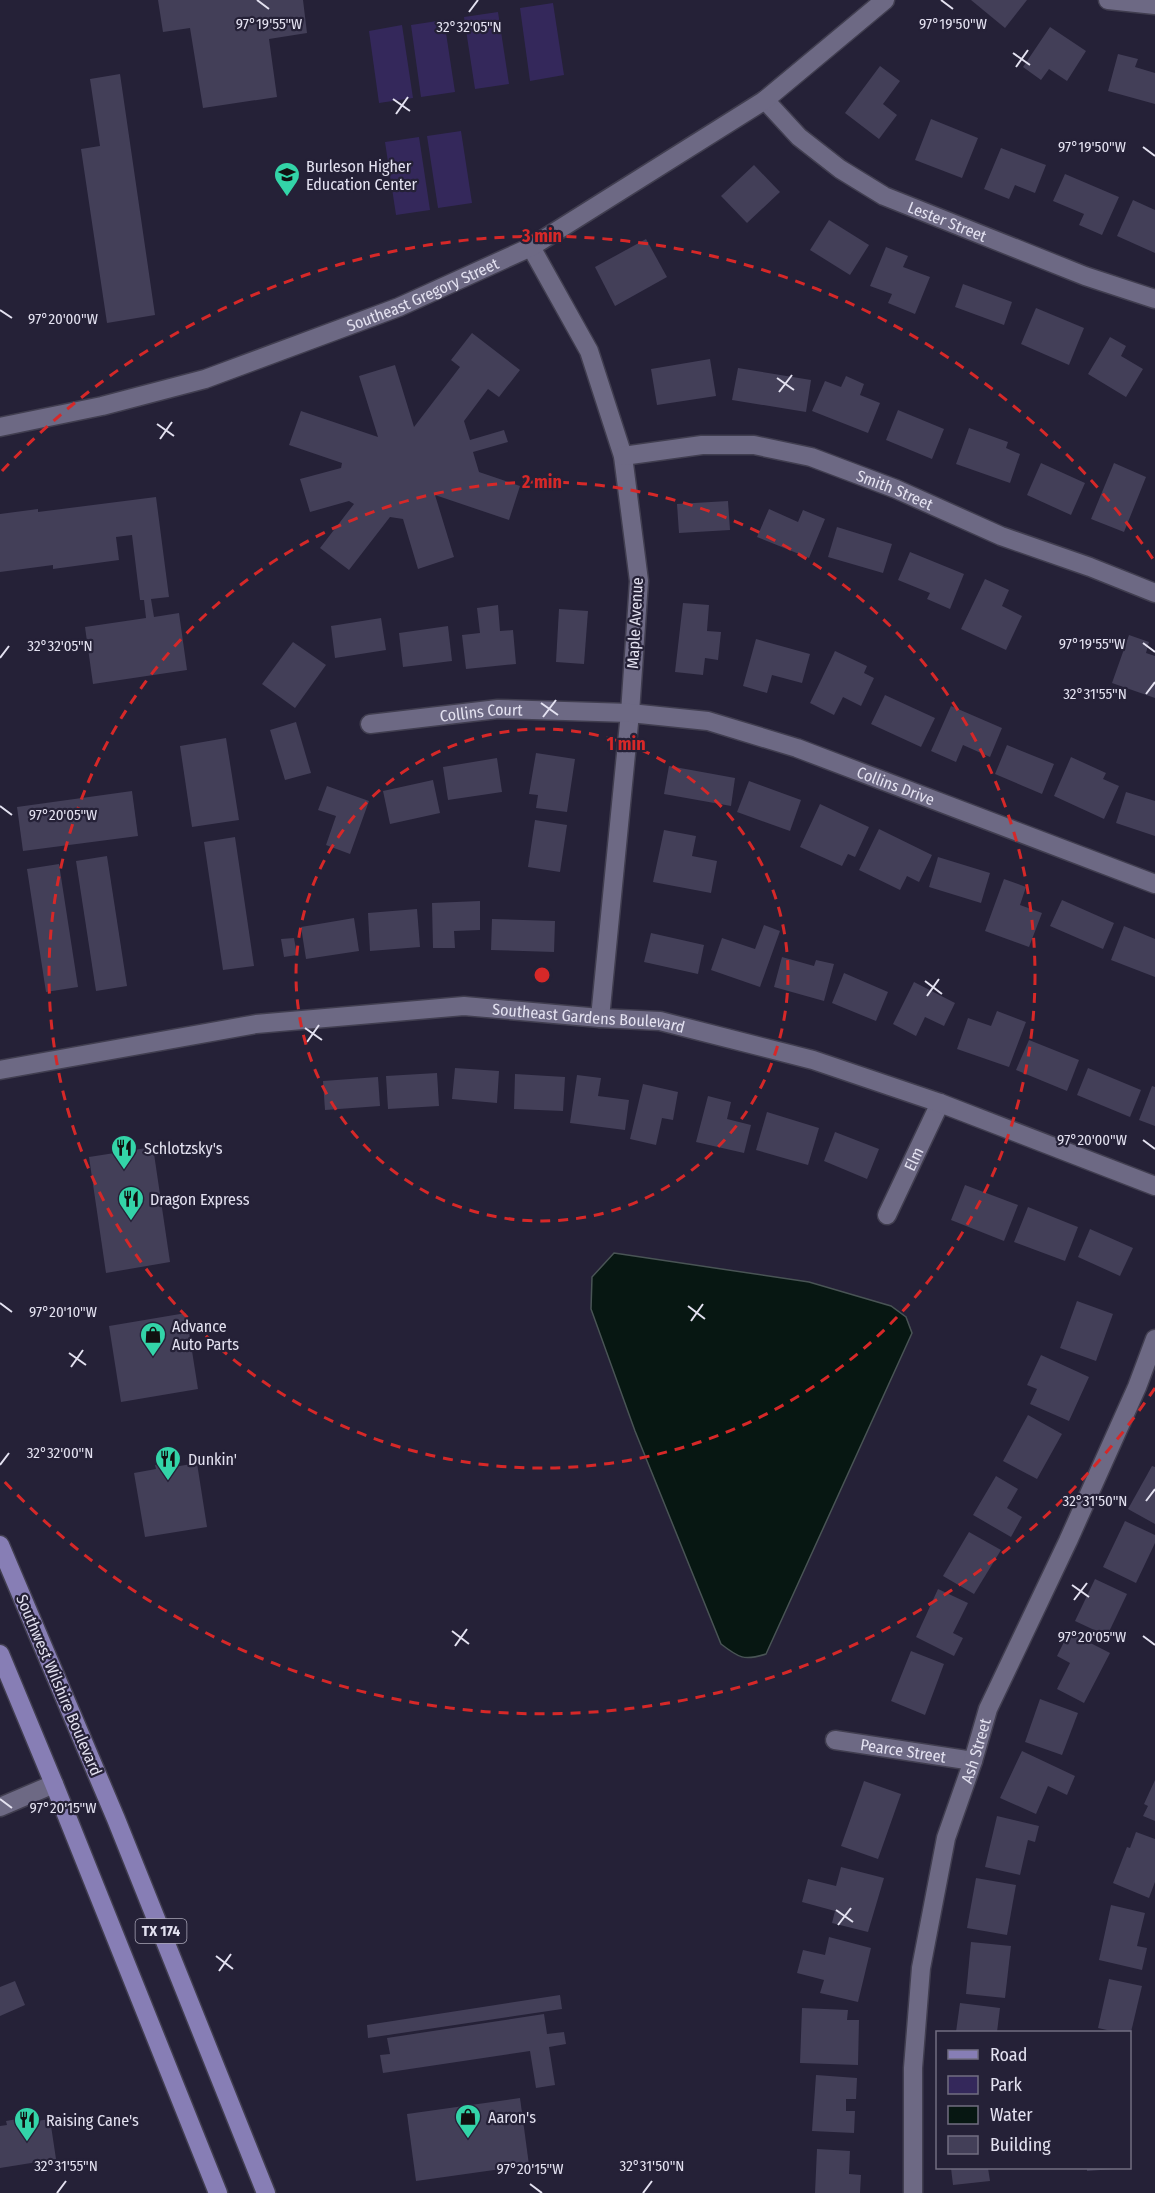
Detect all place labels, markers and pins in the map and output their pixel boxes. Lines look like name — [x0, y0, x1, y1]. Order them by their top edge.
place label: Burleson Higher Education Center — [306, 157, 418, 194]
school or university icon: Burleson Higher Education Center — [272, 160, 302, 198]
centre of rings — [532, 965, 552, 985]
restaurant icon: Schlotzsky's — [109, 1133, 139, 1171]
place label: Schlotzsky's — [144, 1139, 223, 1158]
restaurant icon: Dragon Express — [116, 1184, 146, 1222]
place label: Dragon Express — [150, 1190, 250, 1209]
place label: Advance Auto Parts — [172, 1317, 239, 1354]
shop icon: Advance Auto Parts — [138, 1320, 168, 1358]
restaurant icon: Dunkin' — [153, 1444, 183, 1482]
place label: Dunkin' — [188, 1450, 237, 1469]
shop icon: Aaron's — [453, 2102, 483, 2140]
restaurant icon: Raising Cane's — [12, 2105, 42, 2143]
place label: Aaron's — [488, 2108, 536, 2127]
place label: Raising Cane's — [46, 2111, 139, 2130]

